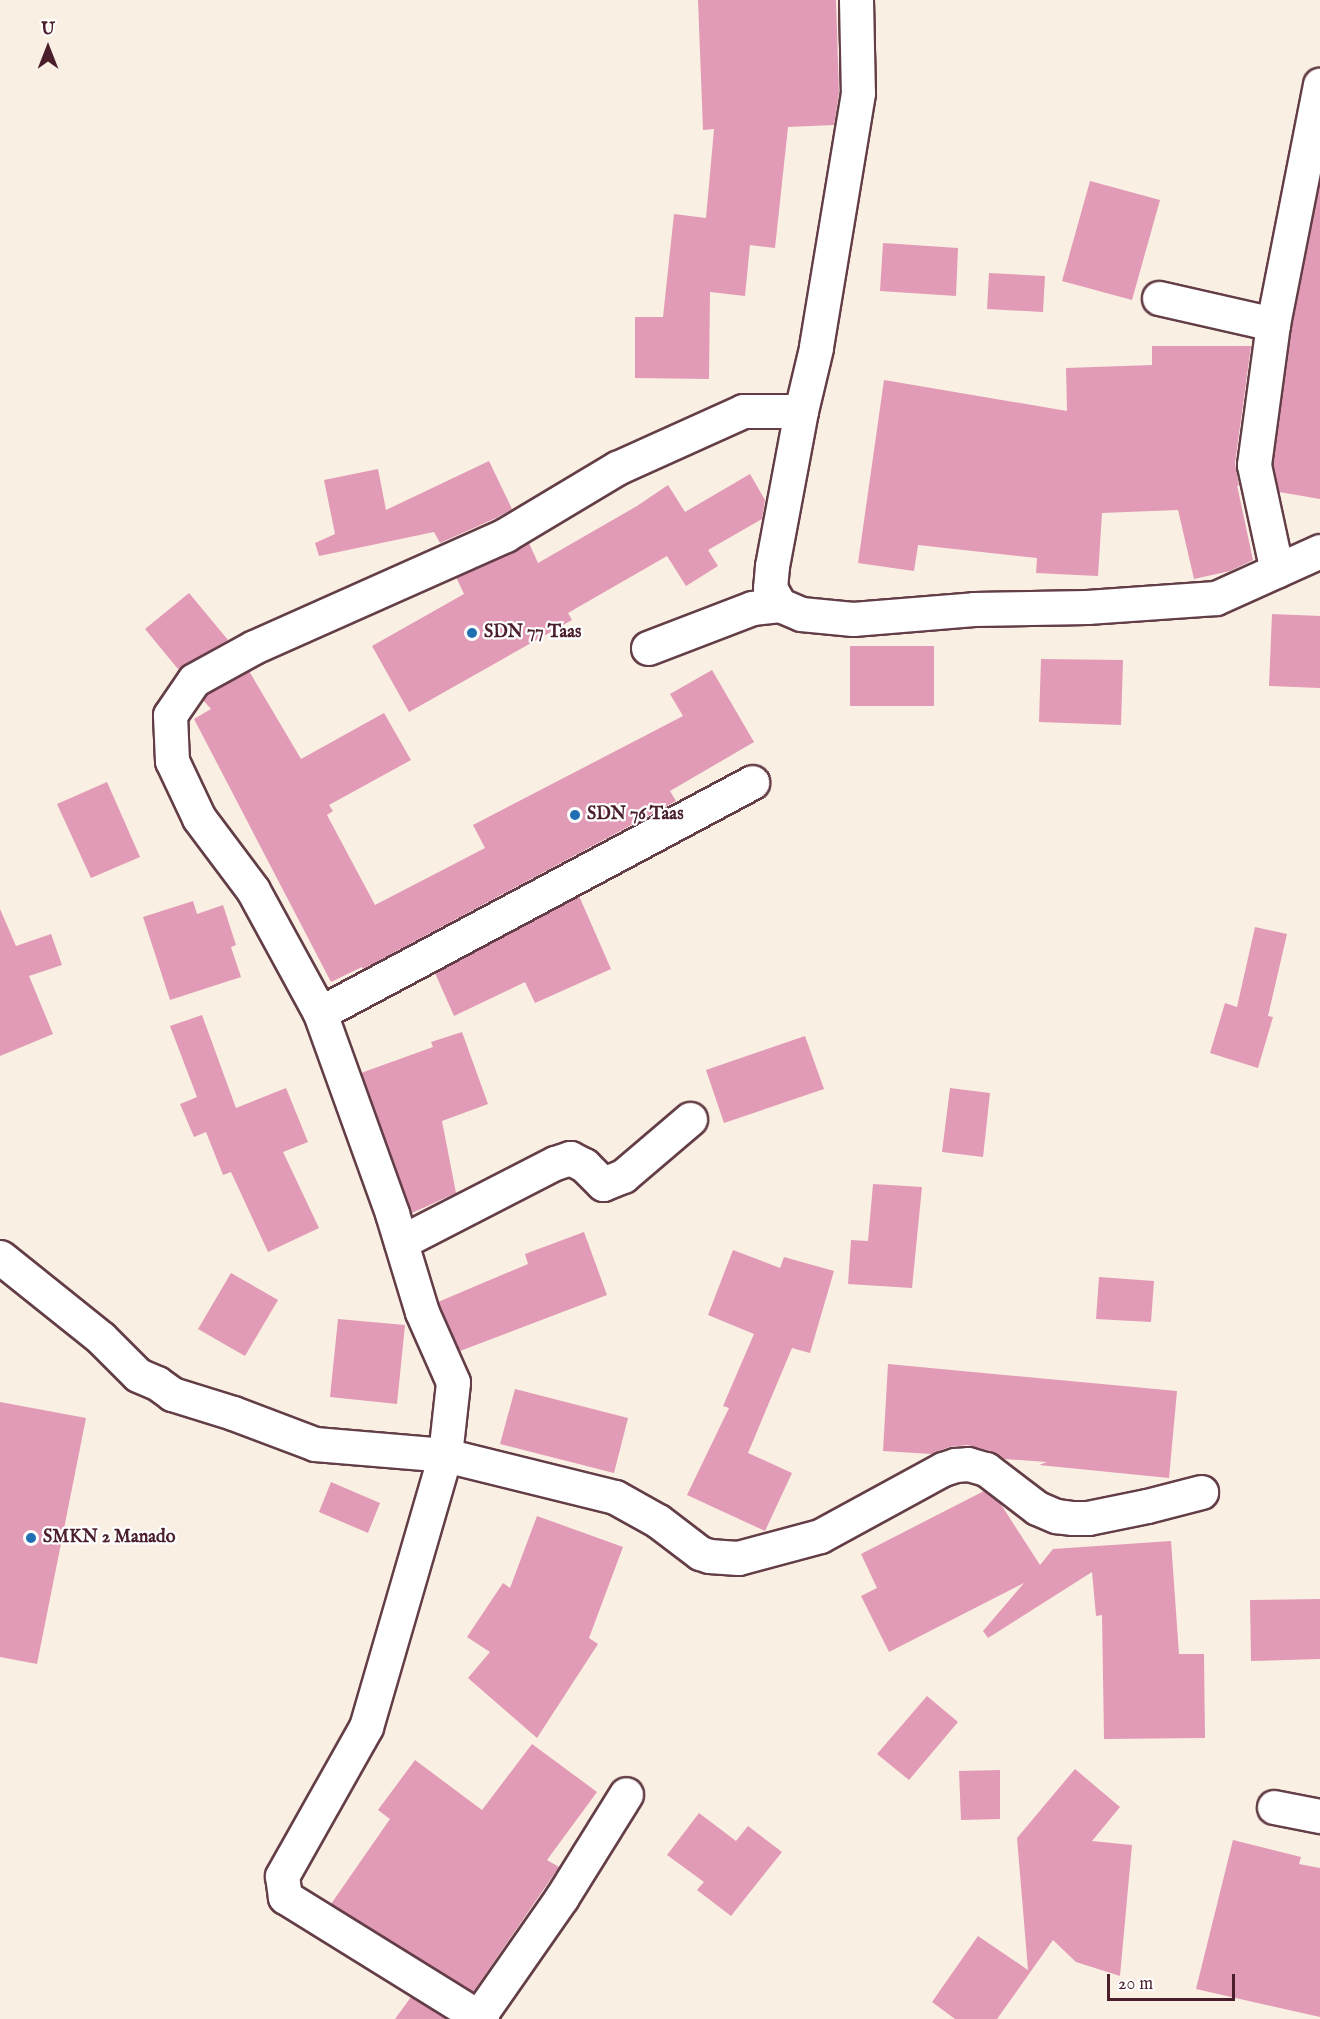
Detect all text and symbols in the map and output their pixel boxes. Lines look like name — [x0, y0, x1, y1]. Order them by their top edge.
north arrow — [18, 18, 78, 78]
text: U — [41, 20, 55, 40]
place label: SDN 77 Taas — [484, 622, 581, 644]
marker: SDN 77 Taas — [465, 626, 479, 640]
place label: SDN 76 Taas — [587, 804, 683, 826]
marker: SDN 76 Taas — [568, 808, 582, 822]
place label: SMKN 2 Manado — [43, 1527, 175, 1549]
marker: SMKN 2 Manado — [24, 1531, 38, 1545]
scale bar — [1110, 1962, 1238, 2000]
text: 20 m — [1118, 1973, 1153, 1996]

